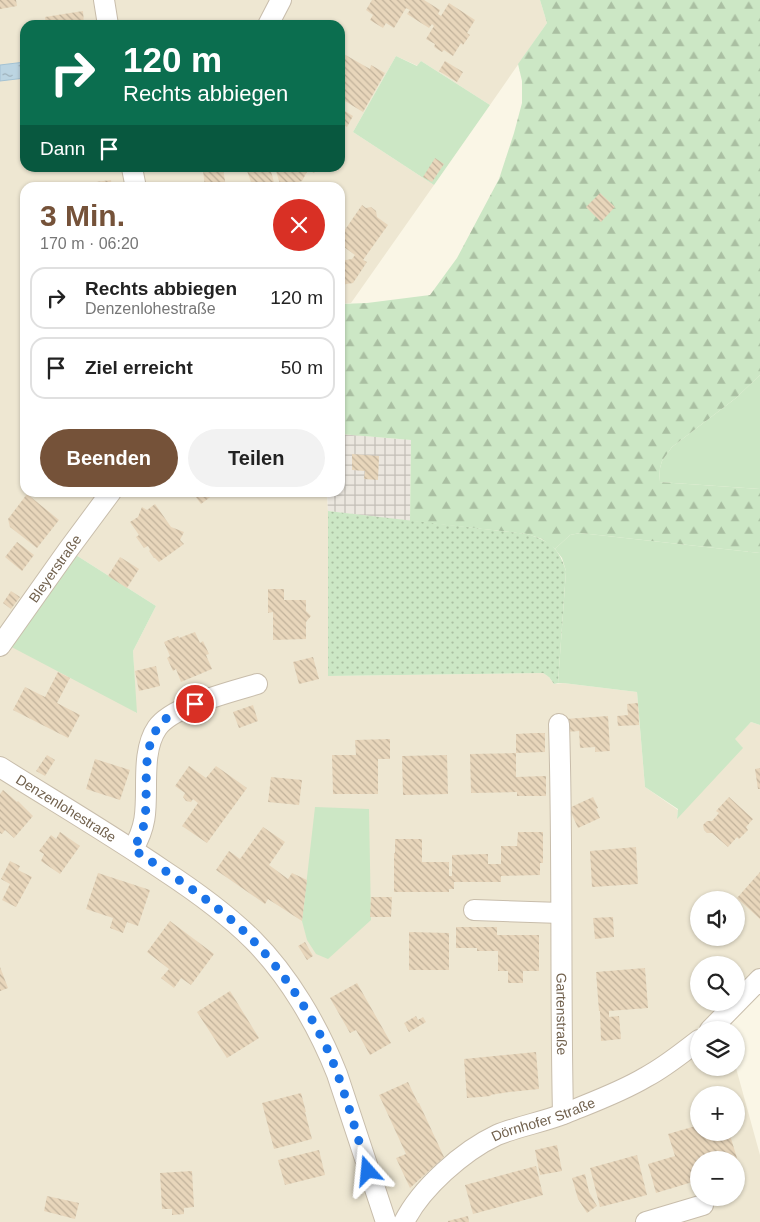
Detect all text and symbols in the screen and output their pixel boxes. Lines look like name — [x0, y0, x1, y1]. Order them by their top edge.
icon: right — [40, 40, 105, 105]
text: 120 m — [123, 40, 222, 79]
text: Rechts abbiegen — [123, 81, 288, 106]
icon: arrive — [95, 135, 123, 163]
text: Dann — [40, 138, 85, 159]
text: 3 Min. — [40, 199, 125, 232]
button: close — [273, 199, 325, 251]
text: 170 m · 06:20 — [40, 235, 139, 252]
text: Rechts abbiegen — [85, 278, 237, 299]
icon: right — [42, 284, 70, 312]
text: 120 m — [270, 287, 323, 308]
text: Denzenlohestraße — [85, 300, 216, 317]
icon: arrive — [42, 354, 70, 382]
text: Ziel erreicht — [85, 357, 193, 378]
text: 50 m — [281, 357, 323, 378]
button: Beenden — [40, 429, 178, 487]
button: Teilen — [188, 429, 325, 487]
street label: Bleyerstraße — [25, 531, 85, 606]
pin — [174, 683, 216, 725]
icon: arrive — [181, 690, 209, 718]
street label: Denzenlohestraße — [13, 771, 119, 845]
map controls — [690, 891, 745, 1206]
button: sound — [690, 891, 745, 946]
button: search — [690, 956, 745, 1011]
street label: Gartenstraße — [553, 973, 570, 1056]
button: layers — [690, 1021, 745, 1076]
button: + — [690, 1086, 745, 1141]
street label: Dörnhofer Straße — [489, 1094, 597, 1145]
position arrow — [341, 1144, 393, 1196]
button: − — [690, 1151, 745, 1206]

